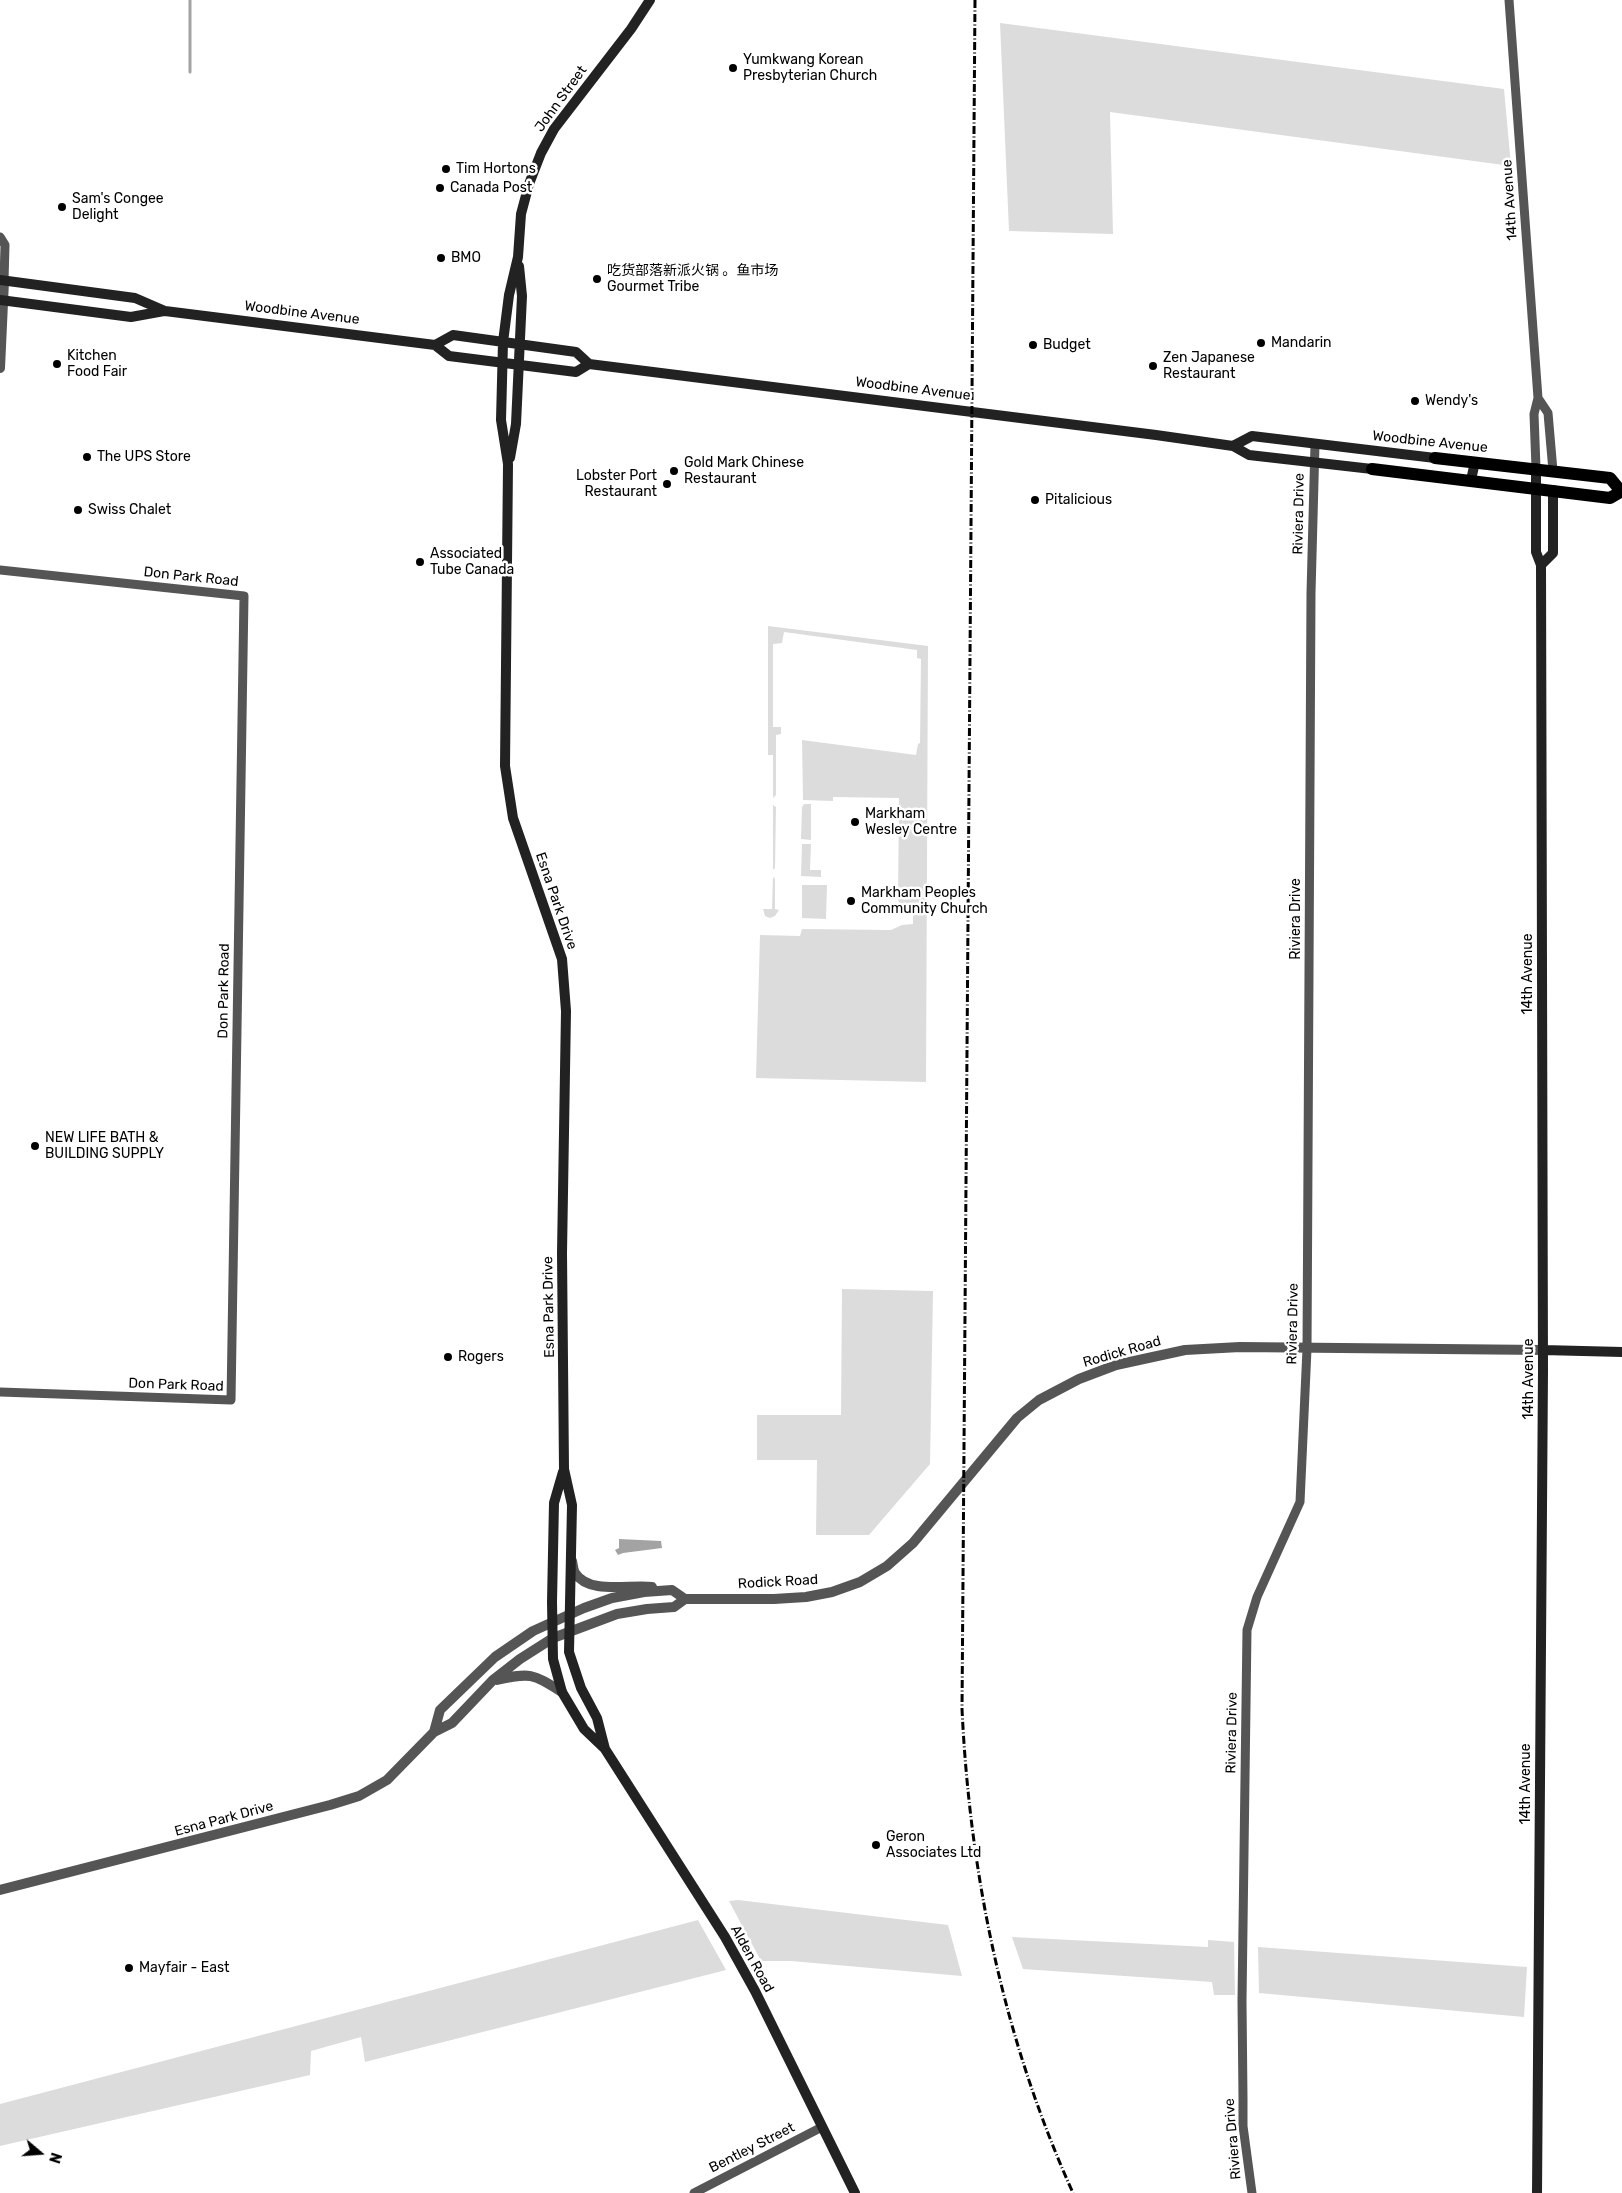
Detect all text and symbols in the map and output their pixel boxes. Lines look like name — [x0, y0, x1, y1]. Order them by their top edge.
place label: Yumkwang Korean Presbyterian Church — [743, 52, 877, 84]
marker: Yumkwang Korean Presbyterian Church — [727, 62, 739, 74]
street label: John Street — [531, 63, 591, 135]
street label: 14th Avenue — [1499, 159, 1521, 241]
place label: Tim Hortons — [456, 161, 536, 177]
marker: Tim Hortons — [440, 163, 452, 175]
place label: Canada Post — [450, 180, 532, 196]
marker: Canada Post — [434, 182, 446, 194]
place label: Sam's Congee Delight — [72, 191, 164, 223]
marker: Sam's Congee Delight — [56, 201, 68, 213]
place label: BMO — [451, 250, 481, 266]
marker: BMO — [435, 252, 447, 264]
place label: 吃货部落新派火锅 。鱼市场 Gourmet Tribe — [607, 263, 778, 296]
marker: 吃货部落新派火锅 。鱼市场 Gourmet Tribe — [591, 273, 603, 285]
street label: Woodbine Avenue — [243, 298, 361, 328]
place label: Mandarin — [1271, 335, 1332, 351]
place label: Budget — [1043, 337, 1091, 353]
marker: Mandarin — [1255, 337, 1267, 349]
marker: Budget — [1027, 339, 1039, 351]
place label: Kitchen Food Fair — [67, 348, 127, 381]
place label: Zen Japanese Restaurant — [1163, 350, 1255, 382]
marker: Kitchen Food Fair — [51, 358, 63, 370]
marker: Zen Japanese Restaurant — [1147, 360, 1159, 372]
street label: Woodbine Avenue — [854, 374, 972, 404]
place label: Wendy's — [1425, 393, 1478, 409]
marker: Wendy's — [1409, 395, 1421, 407]
street label: Woodbine Avenue — [1372, 428, 1488, 456]
place label: The UPS Store — [97, 449, 191, 465]
marker: The UPS Store — [81, 451, 93, 463]
place label: Gold Mark Chinese Restaurant — [684, 455, 804, 488]
marker: Gold Mark Chinese Restaurant — [668, 465, 680, 477]
place label: Lobster Port Restaurant — [576, 468, 657, 501]
street label: Riviera Drive — [1290, 473, 1308, 555]
marker: Lobster Port Restaurant — [661, 478, 673, 490]
place label: Pitalicious — [1045, 492, 1112, 508]
marker: Pitalicious — [1029, 494, 1041, 506]
place label: Swiss Chalet — [88, 502, 171, 518]
marker: Swiss Chalet — [72, 504, 84, 516]
place label: Associated Tube Canada — [430, 546, 514, 578]
marker: Associated Tube Canada — [414, 556, 426, 568]
street label: Don Park Road — [143, 564, 239, 590]
place label: Markham Wesley Centre — [865, 806, 957, 839]
marker: Markham Wesley Centre — [849, 816, 861, 828]
street label: Esna Park Drive — [532, 850, 580, 952]
street label: Riviera Drive — [1288, 878, 1304, 960]
place label: Markham Peoples Community Church — [861, 885, 988, 918]
marker: Markham Peoples Community Church — [845, 895, 857, 907]
street label: 14th Avenue — [1520, 933, 1536, 1015]
street label: Don Park Road — [215, 943, 233, 1039]
place label: NEW LIFE BATH & BUILDING SUPPLY — [45, 1130, 164, 1162]
marker: NEW LIFE BATH & BUILDING SUPPLY — [29, 1140, 41, 1152]
street label: Esna Park Drive — [540, 1256, 558, 1358]
street label: Riviera Drive — [1284, 1283, 1302, 1365]
street label: Rodick Road — [1081, 1333, 1163, 1371]
street label: 14th Avenue — [1521, 1338, 1537, 1420]
place label: Rogers — [458, 1349, 504, 1365]
marker: Rogers — [442, 1351, 454, 1363]
street label: Don Park Road — [128, 1375, 224, 1395]
street label: Rodick Road — [737, 1572, 819, 1592]
street label: Riviera Drive — [1223, 1692, 1241, 1774]
street label: 14th Avenue — [1518, 1743, 1534, 1825]
street label: Esna Park Drive — [173, 1798, 275, 1840]
place label: Geron Associates Ltd — [886, 1829, 981, 1861]
marker: Geron Associates Ltd — [870, 1839, 882, 1851]
street label: Alden Road — [727, 1923, 777, 1995]
place label: Mayfair - East — [139, 1960, 230, 1976]
marker: Mayfair - East — [123, 1962, 135, 1974]
street label: Riviera Drive — [1221, 2098, 1245, 2180]
street label: Bentley Street — [706, 2119, 798, 2177]
north arrow — [15, 2128, 65, 2178]
text: N — [45, 2150, 64, 2165]

